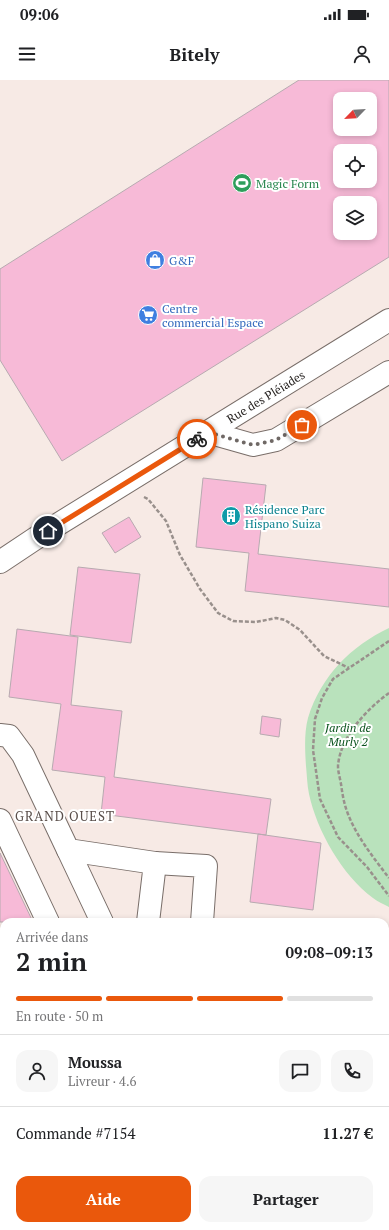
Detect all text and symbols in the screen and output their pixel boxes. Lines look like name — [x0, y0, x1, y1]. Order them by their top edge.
text: 09:06 — [20, 4, 59, 24]
text: Bitely — [170, 42, 220, 66]
icon: menu — [16, 43, 38, 65]
icon: person — [351, 43, 373, 65]
north arrow — [333, 92, 377, 136]
map controls — [333, 92, 377, 240]
button: locate — [333, 144, 377, 188]
sports icon: Magic Form — [231, 172, 253, 194]
place label: Magic Form — [256, 176, 320, 191]
button: layers — [333, 196, 377, 240]
shop icon: G&F — [144, 249, 166, 271]
place label: G&F — [169, 253, 194, 268]
place label: Centre commercial Espace — [162, 301, 264, 330]
supermarket icon: Centre commercial Espace — [137, 304, 159, 326]
street label: Rue des Pléiades — [224, 367, 307, 426]
pin — [285, 408, 319, 442]
icon: bag — [291, 414, 313, 436]
courier — [177, 419, 217, 459]
icon: bike — [186, 428, 208, 450]
place label: Résidence Parc Hispano Suiza — [245, 502, 325, 531]
building icon: Résidence Parc Hispano Suiza — [220, 505, 242, 527]
pin — [31, 514, 65, 548]
icon: home — [37, 520, 59, 542]
park label: Jardin de Murly 2 — [324, 720, 372, 749]
district label: GRAND OUEST — [15, 807, 115, 825]
text: Arrivée dans — [16, 928, 89, 946]
text: 09:08–09:13 — [286, 942, 373, 962]
text: 2 min — [16, 944, 87, 978]
text: En route · 50 m — [16, 1007, 103, 1025]
button: person — [16, 1050, 58, 1092]
button: chat — [279, 1050, 321, 1092]
button: phone — [331, 1050, 373, 1092]
text: Moussa — [68, 1052, 122, 1072]
text: Livreur · 4.6 — [68, 1072, 137, 1090]
text: Commande #7154 — [16, 1123, 135, 1143]
text: 11.27 € — [322, 1123, 373, 1143]
button: Aide — [16, 1176, 191, 1222]
button: Partager — [199, 1176, 373, 1222]

